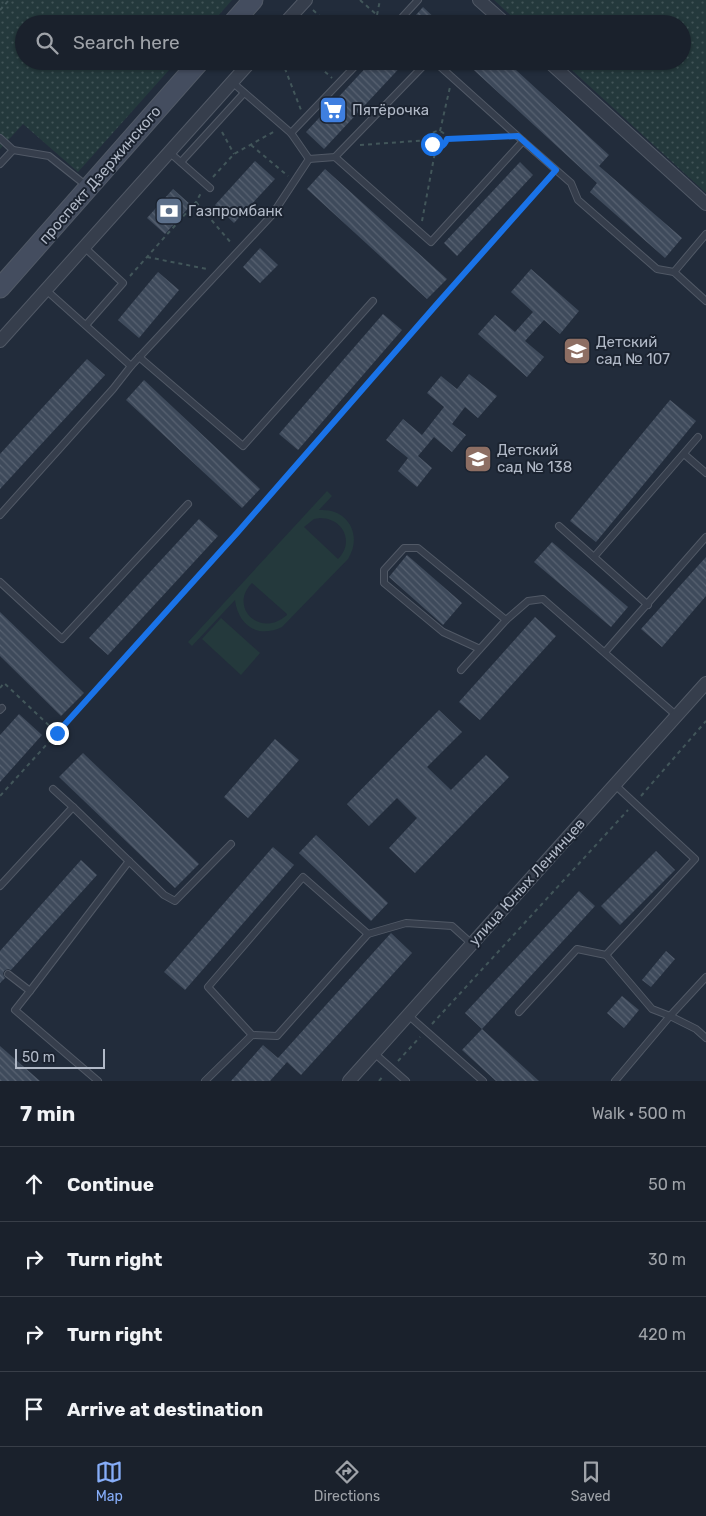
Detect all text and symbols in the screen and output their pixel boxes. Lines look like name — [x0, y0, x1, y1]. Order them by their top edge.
search box — [15, 15, 691, 70]
icon: search — [33, 29, 61, 57]
text: Search here — [73, 31, 180, 54]
supermarket icon: Пятёрочка — [318, 95, 348, 125]
place label: Пятёрочка — [352, 101, 429, 119]
street label: проспект Дзержинского — [35, 102, 165, 248]
route start — [421, 133, 444, 156]
bank icon: Газпромбанк — [154, 196, 184, 226]
place label: Газпромбанк — [188, 202, 283, 220]
place label: Детский сад № 107 — [596, 333, 670, 368]
school or university icon: Детский сад № 107 — [562, 336, 592, 366]
place label: Детский сад № 138 — [497, 441, 572, 476]
school or university icon: Детский сад № 138 — [463, 444, 493, 474]
route end — [46, 722, 69, 745]
street label: улица Юных Ленинцев — [465, 815, 589, 949]
scale bar — [15, 1046, 105, 1069]
text: 50 m — [22, 1049, 55, 1066]
text: 7 min — [20, 1101, 75, 1126]
text: Walk · 500 m — [592, 1104, 686, 1123]
icon: ahead — [20, 1170, 48, 1198]
text: Continue — [67, 1173, 154, 1196]
text: 50 m — [648, 1175, 686, 1194]
icon: right — [20, 1245, 48, 1273]
text: Turn right — [67, 1248, 162, 1271]
text: 30 m — [648, 1250, 686, 1269]
icon: right — [20, 1320, 48, 1348]
text: Turn right — [67, 1323, 162, 1346]
text: 420 m — [638, 1325, 686, 1344]
icon: arrive — [20, 1395, 48, 1423]
text: Arrive at destination — [67, 1398, 263, 1421]
tab: Map — [95, 1458, 123, 1505]
tab: Directions — [314, 1458, 380, 1505]
tab: Saved — [571, 1458, 611, 1505]

